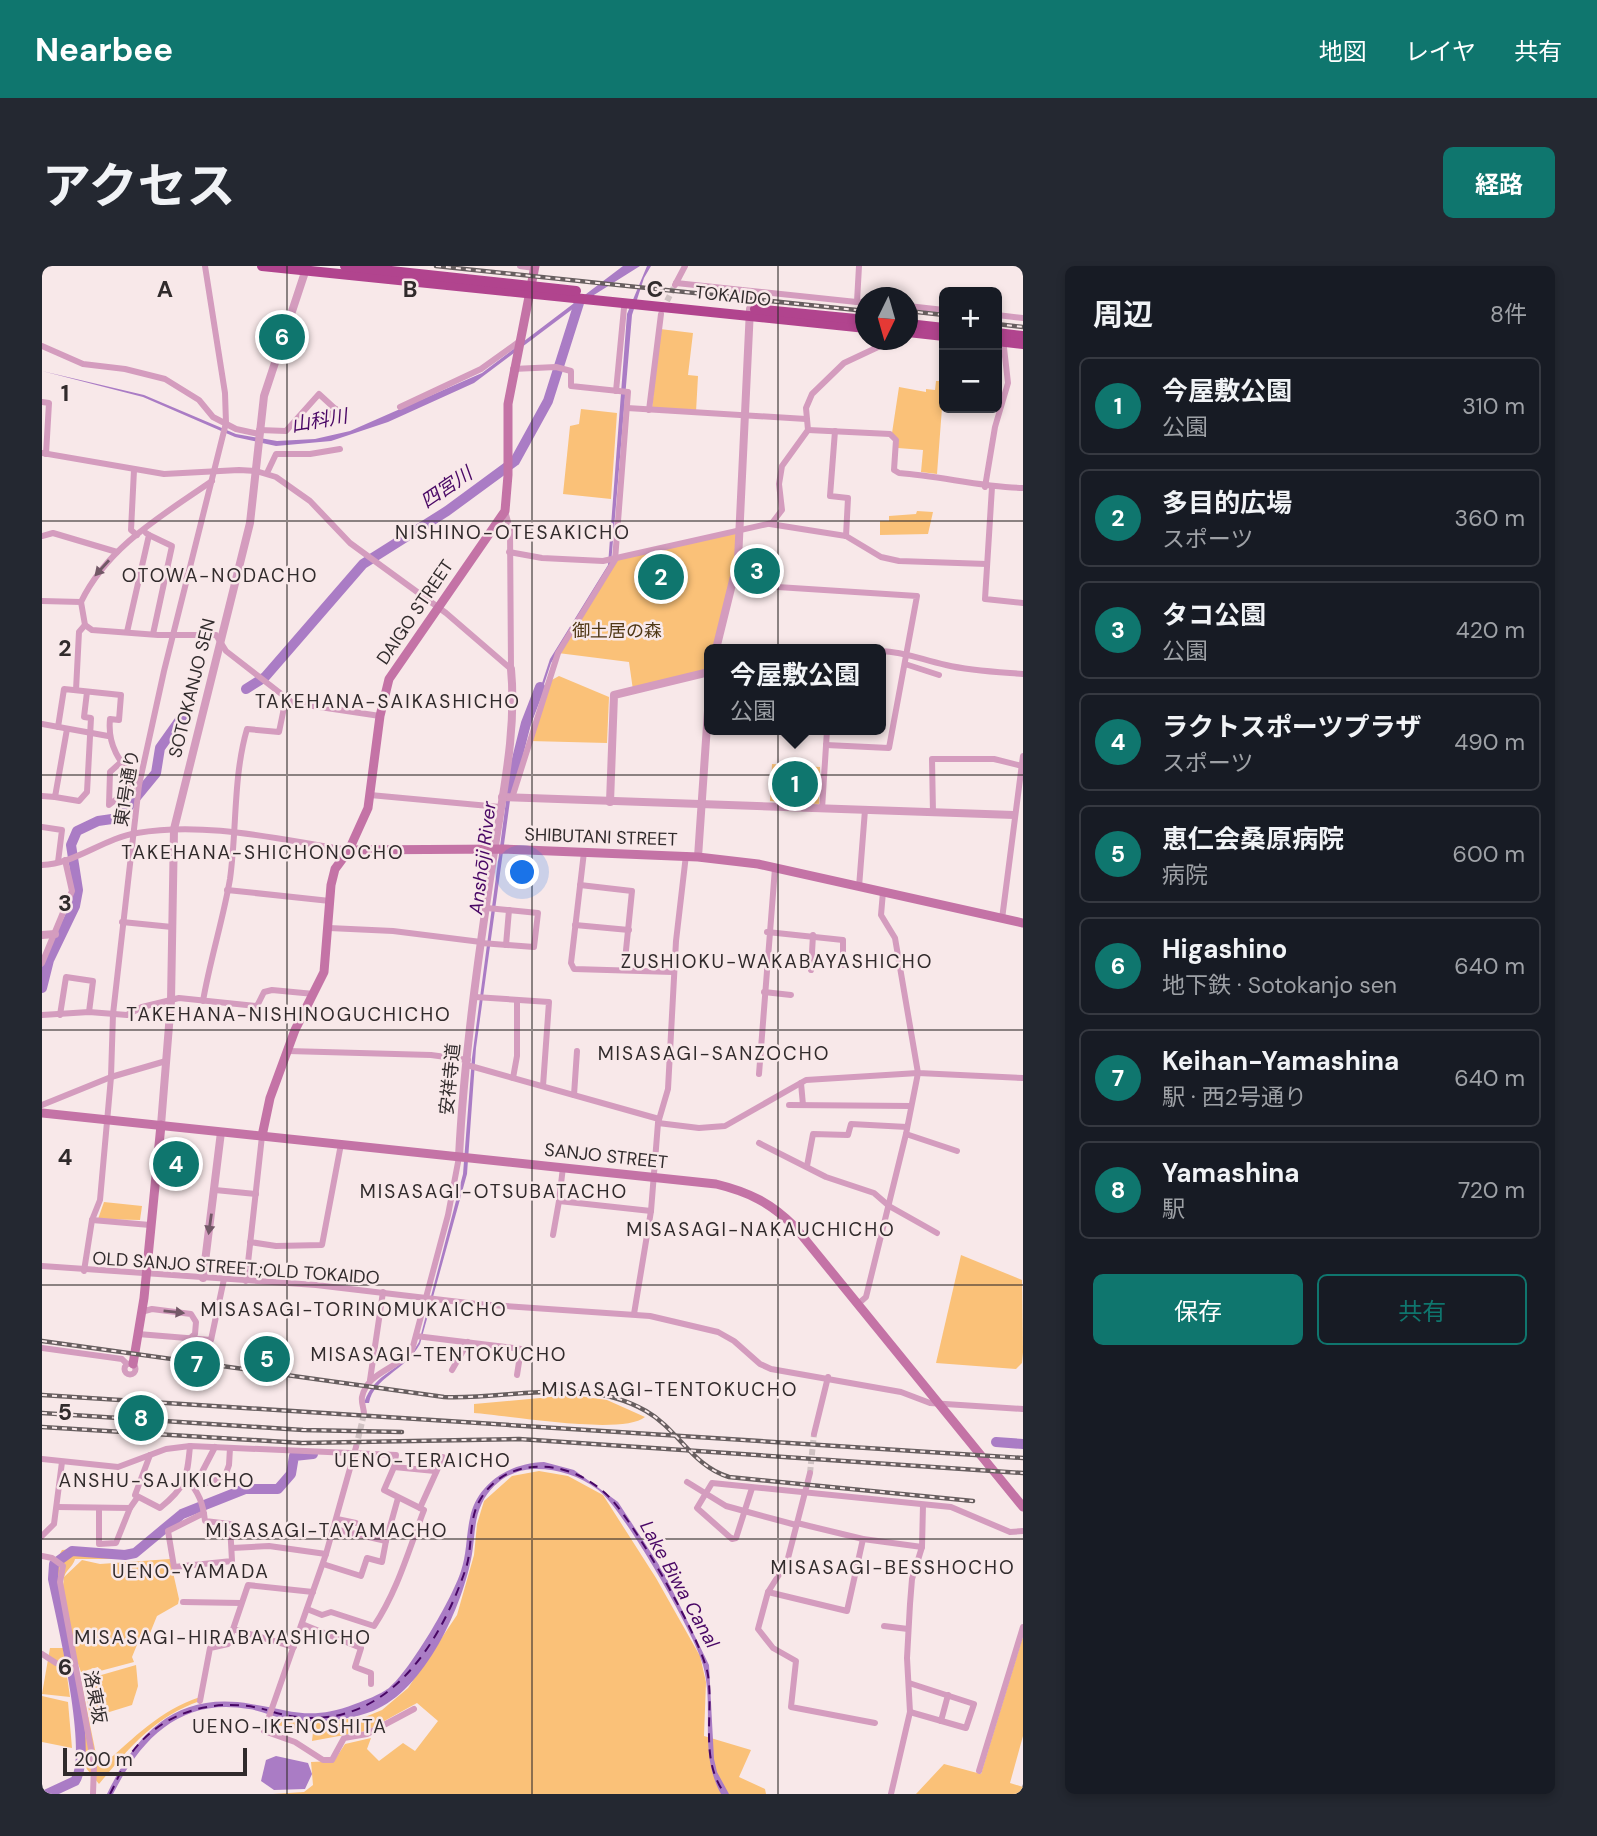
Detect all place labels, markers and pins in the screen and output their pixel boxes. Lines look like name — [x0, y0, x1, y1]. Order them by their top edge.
pin: 6 — [259, 311, 305, 363]
pin: 3 — [734, 545, 780, 597]
pin: 2 — [638, 551, 684, 603]
pin: 1 — [772, 758, 818, 810]
pin: 4 — [153, 1138, 199, 1190]
pin: 5 — [244, 1333, 290, 1385]
pin: 7 — [174, 1338, 220, 1390]
pin: 8 — [118, 1392, 164, 1444]

